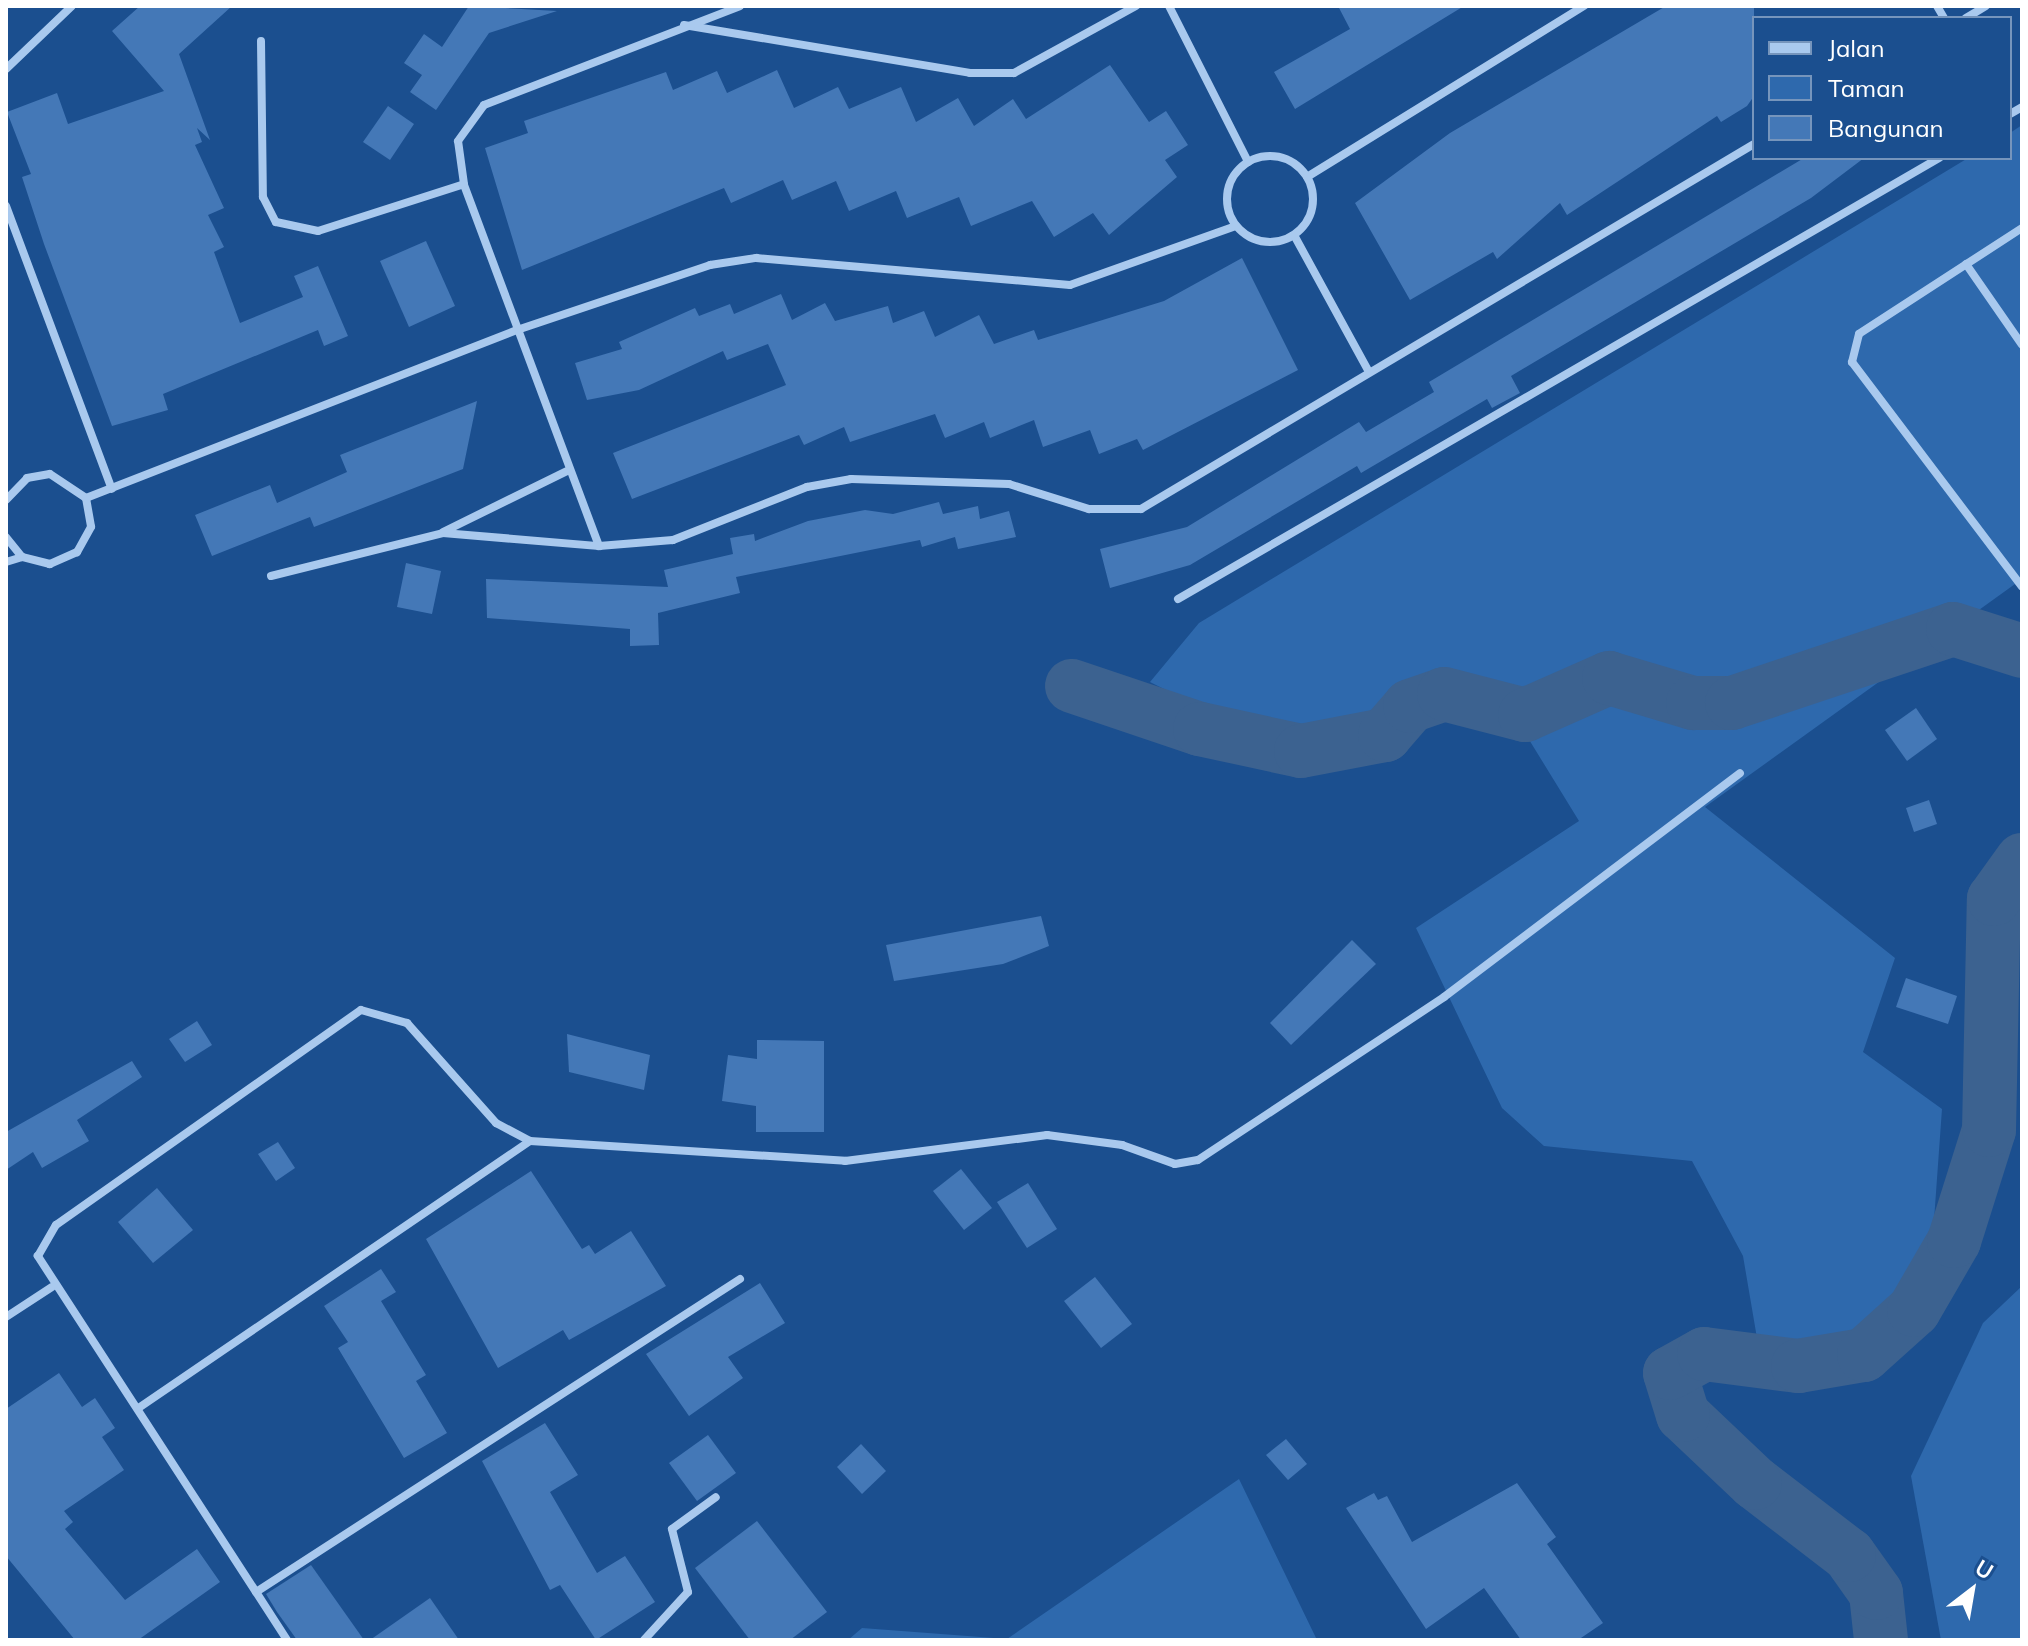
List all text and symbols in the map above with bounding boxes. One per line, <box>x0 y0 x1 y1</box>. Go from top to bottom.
legend <box>1752 16 2012 160</box>
text: Jalan <box>1828 33 1884 63</box>
text: Taman <box>1828 73 1905 103</box>
text: Bangunan <box>1828 113 1944 143</box>
north arrow <box>1932 1550 2012 1630</box>
text: U <box>1970 1553 1999 1586</box>

